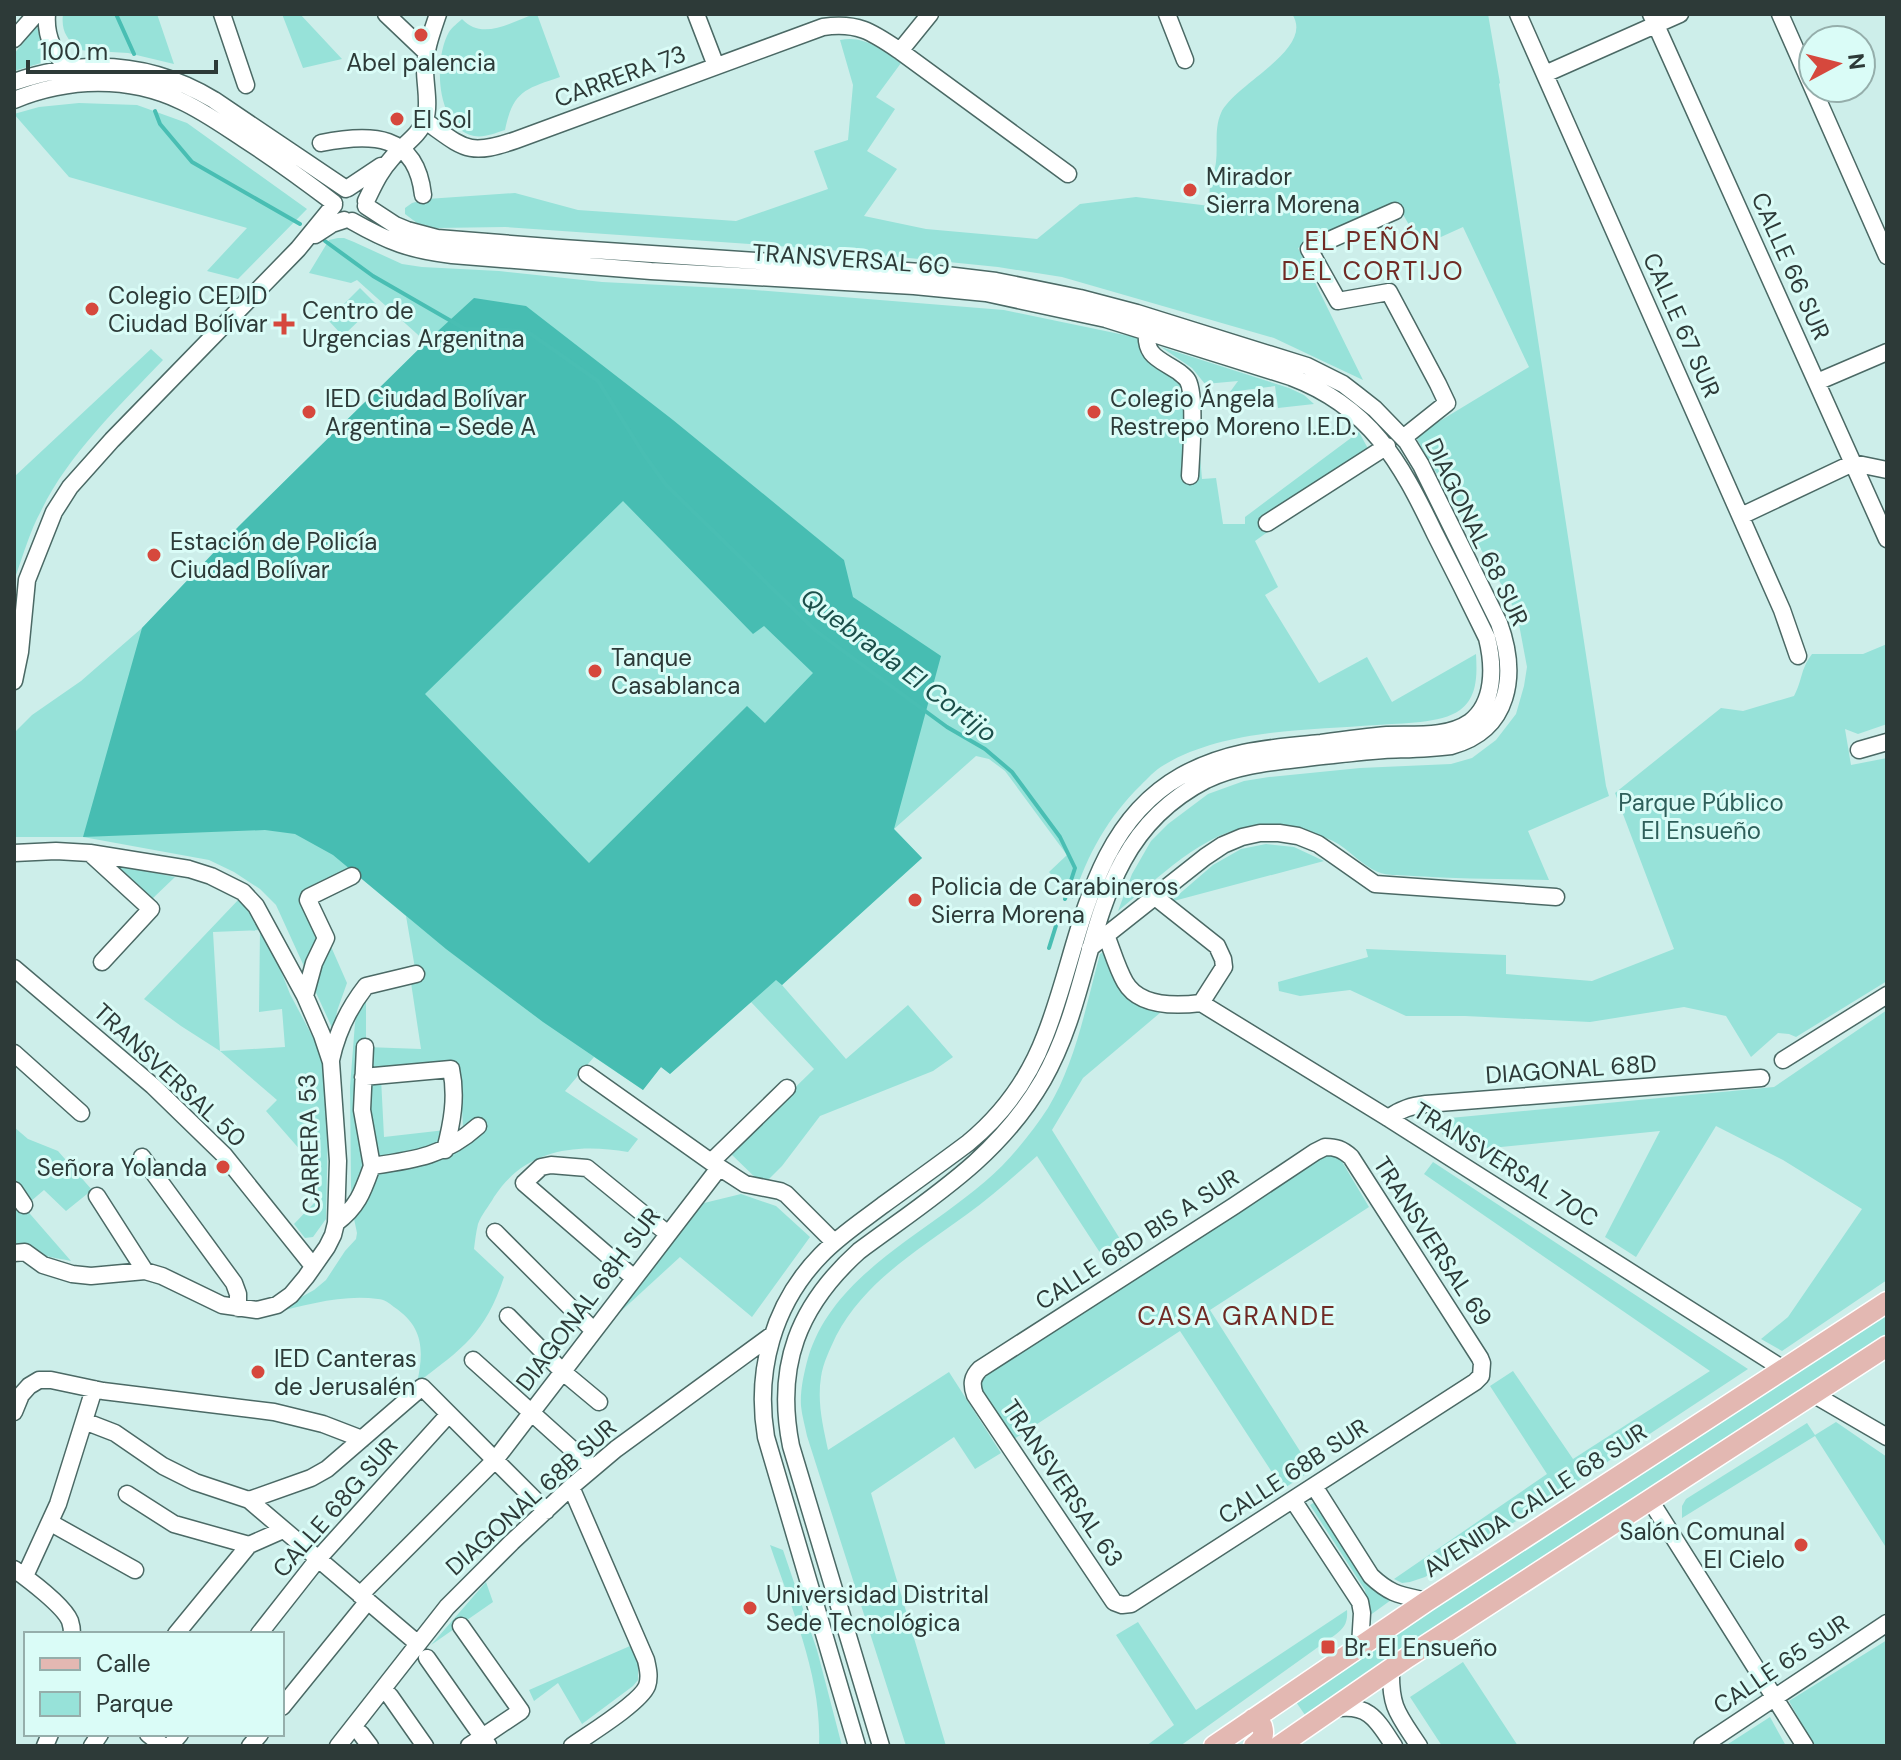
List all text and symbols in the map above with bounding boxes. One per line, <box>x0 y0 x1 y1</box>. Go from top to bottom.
scale bar <box>28 24 216 74</box>
north arrow <box>1797 24 1877 104</box>
marker: Abel palencia <box>412 26 430 44</box>
text: 100 m <box>40 36 108 67</box>
street label: CARRERA 73 <box>550 38 690 114</box>
place label: Abel palencia <box>346 47 496 78</box>
text: N <box>1841 52 1872 71</box>
place label: El Sol <box>413 104 472 135</box>
marker: El Sol <box>388 110 406 128</box>
place label: Mirador Sierra Morena <box>1206 161 1360 220</box>
marker: Mirador Sierra Morena <box>1181 181 1199 199</box>
street label: CALLE 66 SUR <box>1745 187 1837 345</box>
district label: EL PEÑÓN DEL CORTIJO <box>1281 224 1465 288</box>
street label: TRANSVERSAL 60 <box>751 237 951 281</box>
street label: CALLE 67 SUR <box>1636 248 1728 402</box>
place label: Colegio CEDID Ciudad Bolívar <box>108 280 268 339</box>
place label: Centro de Urgencias Argenitna <box>302 295 524 354</box>
marker: Colegio CEDID Ciudad Bolívar <box>83 300 101 318</box>
marker: Centro de Urgencias Argenitna <box>273 313 295 335</box>
place label: IED Ciudad Bolívar Argentina - Sede A <box>325 383 536 442</box>
place label: Colegio Ángela Restrepo Moreno I.E.D. <box>1110 383 1356 442</box>
marker: IED Ciudad Bolívar Argentina - Sede A <box>300 403 318 421</box>
marker: Colegio Ángela Restrepo Moreno I.E.D. <box>1085 403 1103 421</box>
street label: DIAGONAL 68 SUR <box>1418 433 1536 631</box>
place label: Estación de Policía Ciudad Bolívar <box>170 526 377 585</box>
marker: Estación de Policía Ciudad Bolívar <box>145 546 163 564</box>
water label: Quebrada El Cortijo <box>794 580 1004 750</box>
place label: Tanque Casablanca <box>611 642 740 701</box>
marker: Tanque Casablanca <box>586 662 604 680</box>
park label: Parque Público El Ensueño <box>1618 787 1784 846</box>
place label: Policia de Carabineros Sierra Morena <box>931 871 1179 930</box>
marker: Policia de Carabineros Sierra Morena <box>906 891 924 909</box>
street label: TRANSVERSAL 50 <box>87 996 253 1154</box>
street label: DIAGONAL 68D <box>1484 1048 1658 1090</box>
street label: CARRERA 53 <box>291 1073 327 1215</box>
street label: TRANSVERSAL 70C <box>1408 1095 1604 1233</box>
street label: TRANSVERSAL 69 <box>1367 1150 1499 1332</box>
place label: Señora Yolanda <box>37 1152 207 1183</box>
marker: Señora Yolanda <box>214 1158 232 1176</box>
street label: CALLE 68D BIS A SUR <box>1029 1161 1245 1317</box>
street label: DIAGONAL 68H SUR <box>509 1201 667 1397</box>
district label: CASA GRANDE <box>1137 1299 1337 1333</box>
place label: IED Canteras de Jerusalén <box>274 1343 417 1402</box>
marker: IED Canteras de Jerusalén <box>249 1363 267 1381</box>
street label: TRANSVERSAL 63 <box>995 1393 1131 1573</box>
street label: CALLE 68B SUR <box>1212 1411 1374 1531</box>
street label: DIAGONAL 68B SUR <box>439 1412 623 1582</box>
street label: AVENIDA CALLE 68 SUR <box>1417 1416 1653 1584</box>
street label: CALLE 68G SUR <box>266 1430 404 1584</box>
place label: Salón Comunal El Cielo <box>1620 1516 1785 1575</box>
marker: Salón Comunal El Cielo <box>1792 1536 1810 1554</box>
place label: Universidad Distrital Sede Tecnológica <box>766 1579 989 1638</box>
marker: Universidad Distrital Sede Tecnológica <box>741 1599 759 1617</box>
street label: CALLE 65 SUR <box>1707 1607 1855 1721</box>
legend <box>24 1632 284 1736</box>
place label: Br. El Ensueño <box>1344 1632 1498 1663</box>
marker: Br. El Ensueño <box>1319 1638 1337 1656</box>
text: Calle <box>96 1648 151 1679</box>
text: Parque <box>96 1688 173 1719</box>

